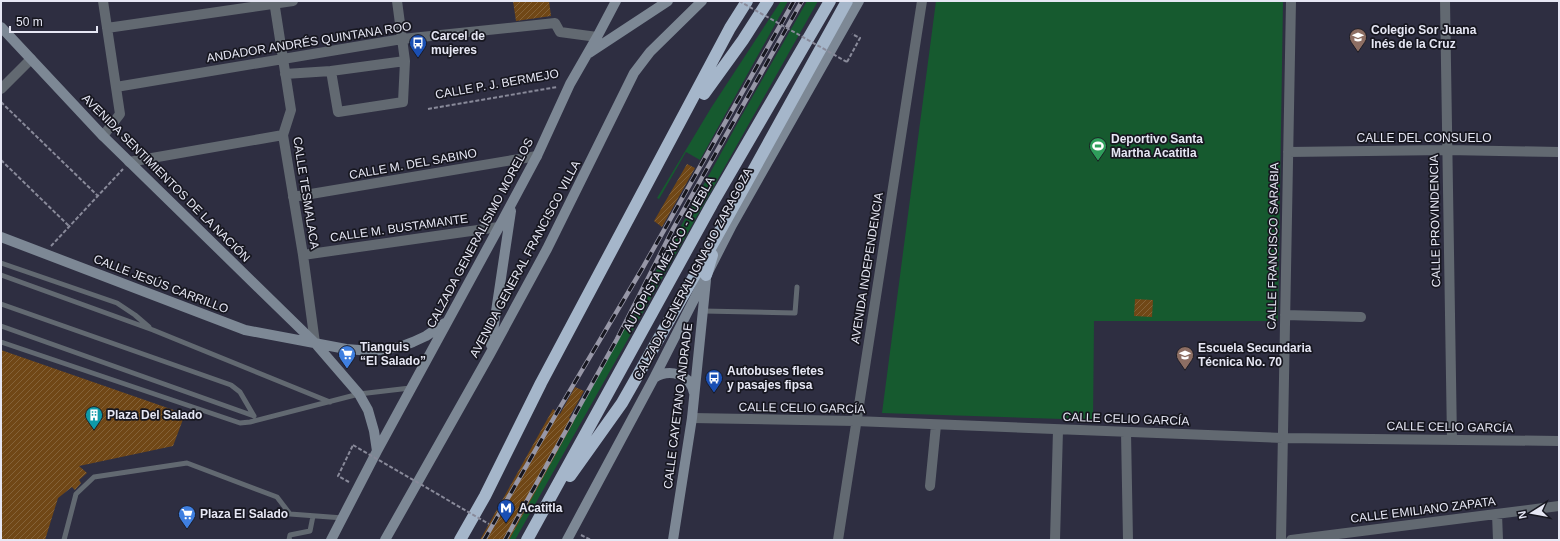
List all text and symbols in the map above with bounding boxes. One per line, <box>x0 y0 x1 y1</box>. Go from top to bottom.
scale bar <box>10 8 97 34</box>
text: 50 m <box>16 15 43 29</box>
street label: ANDADOR ANDRÉS QUINTANA ROO <box>205 18 412 65</box>
place label: Colegio Sor Juana Inés de la Cruz <box>1371 23 1477 51</box>
school or university icon: Colegio Sor Juana Inés de la Cruz <box>1348 27 1368 52</box>
place label: Carcel de mujeres <box>431 29 485 57</box>
bus stop icon: Carcel de mujeres <box>408 33 428 58</box>
street label: CALLE P. J. BERMEJO <box>434 66 560 102</box>
street label: AVENIDA SENTIMIENTOS DE LA NACIÓN <box>79 90 254 265</box>
street label: CALLE DEL CONSUELO <box>1357 131 1491 145</box>
place label: Deportivo Santa Martha Acatitla <box>1111 132 1203 160</box>
street label: CALZADA GENERALÍSIMO MORELOS <box>423 135 536 330</box>
street label: CALLE TESMALACA <box>290 136 322 250</box>
sports icon: Deportivo Santa Martha Acatitla <box>1088 136 1108 161</box>
street label: CALLE M. DEL SABINO <box>348 146 478 182</box>
street label: CALLE PROVINDENCIA <box>1427 155 1443 287</box>
street label: AVENIDA GENERAL FRANCISCO VILLA <box>467 158 583 360</box>
street label: CALLE FRANCISCO SARABIA <box>1265 162 1281 330</box>
street label: CALZADA GENERAL IGNACIO ZARAGOZA <box>631 166 755 382</box>
street label: AUTOPISTA MÉXICO - PUEBLA <box>620 174 718 334</box>
street label: AVENIDA INDEPENDENCIA <box>848 191 886 345</box>
street label: CALLE M. BUSTAMANTE <box>329 211 469 245</box>
street label: CALLE JESÚS CARRILLO <box>92 251 231 316</box>
street label: CALLE CAYETANO ANDRADE <box>661 322 695 490</box>
place label: Tianguis “El Salado” <box>360 340 426 368</box>
place label: Escuela Secundaria Técnica No. 70 <box>1198 341 1312 369</box>
supermarket icon: Tianguis “El Salado” <box>337 344 357 369</box>
school or university icon: Escuela Secundaria Técnica No. 70 <box>1175 345 1195 370</box>
place label: Autobuses fletes y pasajes fipsa <box>727 364 824 392</box>
bus stop icon: Autobuses fletes y pasajes fipsa <box>704 368 724 393</box>
street label: CALLE CELIO GARCÍA <box>739 399 865 416</box>
building icon: Plaza Del Salado <box>84 405 104 430</box>
place label: Plaza Del Salado <box>107 408 202 422</box>
street label: CALLE CELIO GARCÍA <box>1062 409 1190 428</box>
street label: CALLE CELIO GARCÍA <box>1387 418 1513 435</box>
north arrow <box>1512 493 1552 533</box>
street label: CALLE EMILIANO ZAPATA <box>1350 494 1496 526</box>
metro station icon: Acatitla <box>496 498 516 523</box>
place label: Acatitla <box>519 501 563 515</box>
supermarket icon: Plaza El Salado <box>177 504 197 529</box>
place label: Plaza El Salado <box>200 507 288 521</box>
text: N <box>1516 510 1529 520</box>

